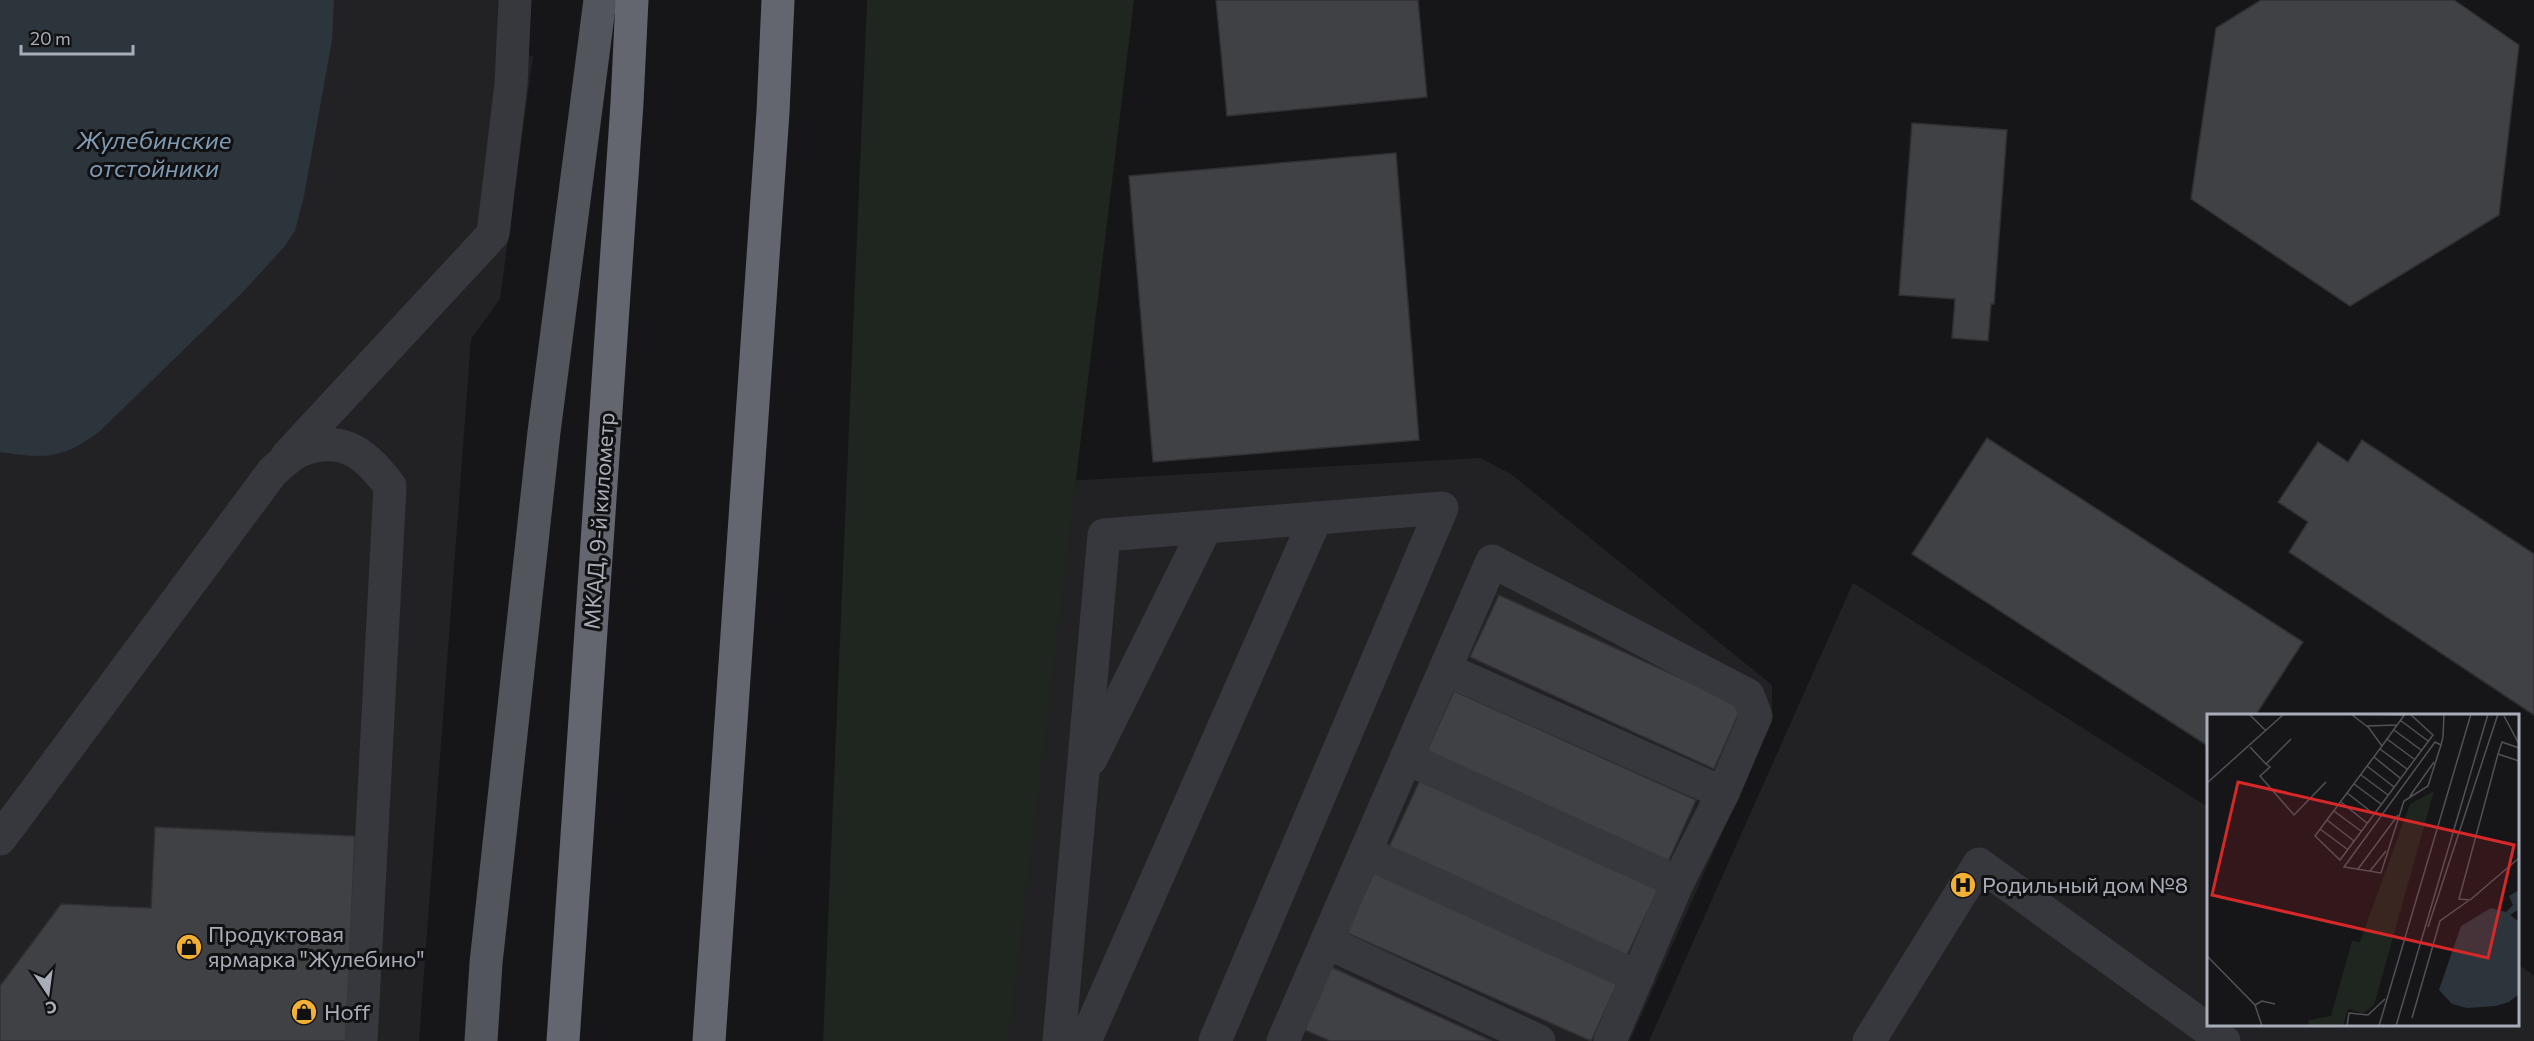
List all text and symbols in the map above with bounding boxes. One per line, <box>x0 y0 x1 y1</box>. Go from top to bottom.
scale bar <box>21 18 134 56</box>
text: 20 m <box>30 27 71 49</box>
water label: Жулебинские отстойники <box>75 125 232 182</box>
street label: МКАД, 9-й километр <box>577 411 620 630</box>
inset map <box>2207 714 2519 1026</box>
hospital icon: Родильный дом №8 <box>1948 870 1978 900</box>
place label: Родильный дом №8 <box>1982 871 2188 898</box>
place label: Продуктовая ярмарка "Жулебино" <box>208 920 425 972</box>
shop icon: Продуктовая ярмарка "Жулебино" <box>174 932 204 962</box>
north arrow <box>18 963 78 1023</box>
shop icon: Hoff <box>289 997 319 1027</box>
text: С <box>44 998 59 1019</box>
place label: Hoff <box>324 998 370 1025</box>

